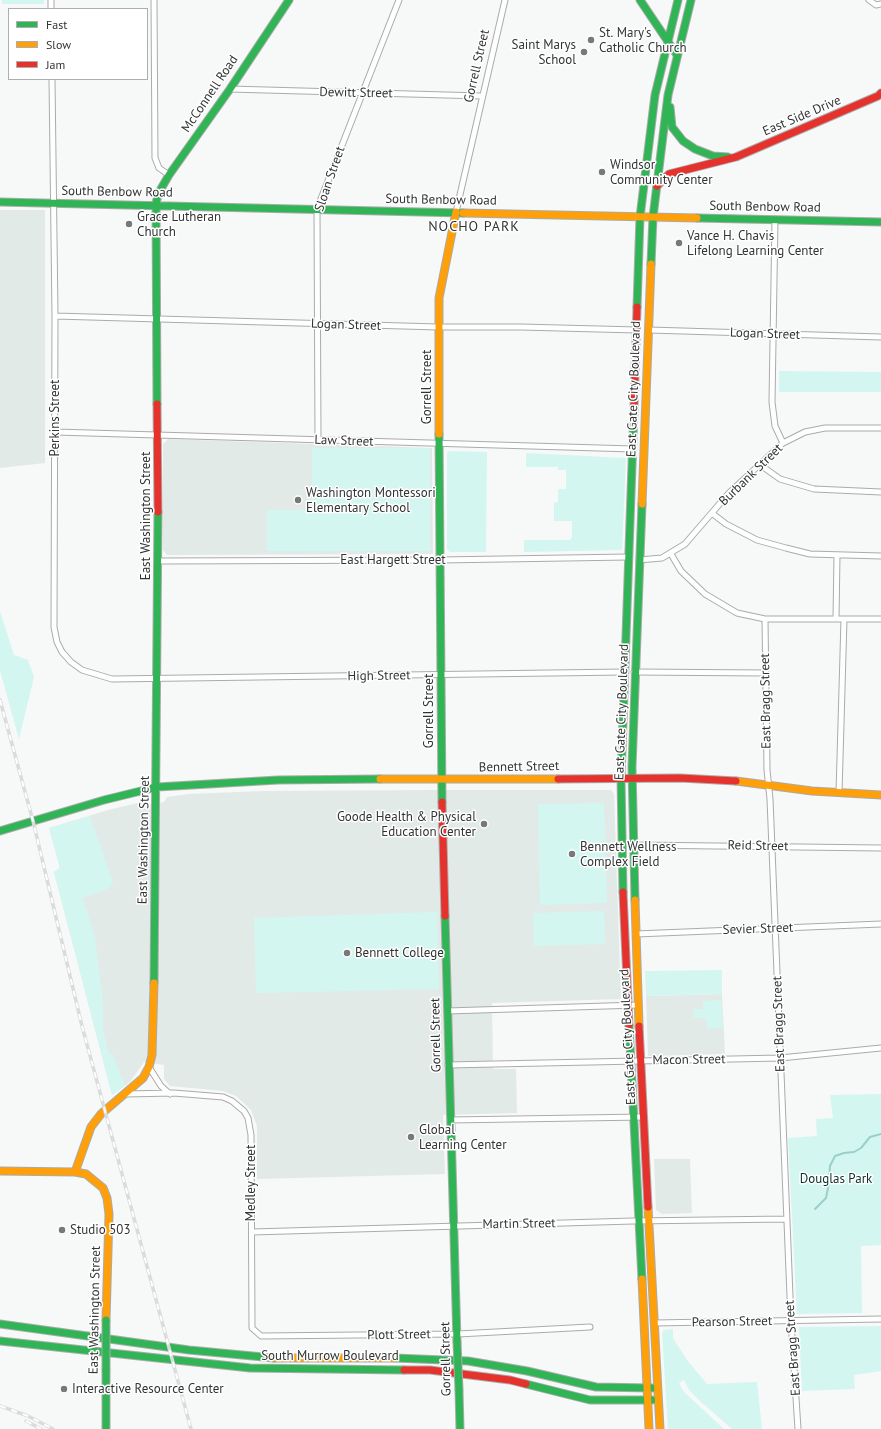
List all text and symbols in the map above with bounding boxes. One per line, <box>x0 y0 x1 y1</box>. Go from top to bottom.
legend <box>8 8 148 80</box>
text: Fast <box>46 17 67 32</box>
place label: St. Mary's Catholic Church <box>599 25 687 56</box>
street label: Gorrell Street <box>461 28 493 104</box>
marker: St. Mary's Catholic Church <box>586 35 596 45</box>
text: Slow <box>46 37 71 52</box>
place label: Saint Marys School <box>511 37 576 68</box>
marker: Saint Marys School <box>579 47 589 57</box>
street label: McConnell Road <box>179 53 241 135</box>
text: Jam <box>46 57 65 72</box>
street label: Dewitt Street <box>319 85 393 101</box>
street label: East Side Drive <box>761 93 843 139</box>
street label: Sloan Street <box>312 144 348 214</box>
place label: Windsor Community Center <box>610 157 713 188</box>
marker: Windsor Community Center <box>597 167 607 177</box>
street label: South Benbow Road <box>61 183 173 201</box>
street label: South Benbow Road <box>385 191 497 209</box>
street label: South Benbow Road <box>709 198 821 216</box>
place label: Grace Lutheran Church <box>137 209 221 240</box>
marker: Grace Lutheran Church <box>124 219 134 229</box>
district label: NOCHO PARK <box>428 219 520 235</box>
place label: Vance H. Chavis Lifelong Learning Center <box>687 228 824 259</box>
marker: Vance H. Chavis Lifelong Learning Center <box>674 238 684 248</box>
street label: Logan Street <box>311 316 381 334</box>
street label: East Gate City Boulevard <box>624 321 644 457</box>
street label: Logan Street <box>730 325 800 343</box>
street label: Gorrell Street <box>419 350 435 424</box>
street label: Perkins Street <box>47 380 63 456</box>
street label: Law Street <box>314 432 374 450</box>
street label: Burbank Street <box>716 441 786 509</box>
street label: East Washington Street <box>138 452 154 580</box>
place label: Washington Montessori Elementary School <box>306 485 436 516</box>
marker: Washington Montessori Elementary School <box>293 495 303 505</box>
street label: East Hargett Street <box>340 552 446 568</box>
street label: East Gate City Boulevard <box>612 644 632 780</box>
street label: East Bragg Street <box>757 653 775 749</box>
street label: High Street <box>347 668 411 684</box>
street label: Gorrell Street <box>421 674 437 748</box>
street label: Bennett Street <box>479 758 559 776</box>
street label: East Washington Street <box>135 776 153 904</box>
place label: Goode Health & Physical Education Center <box>337 809 476 840</box>
marker: Goode Health & Physical Education Center <box>479 819 489 829</box>
street label: Reid Street <box>727 838 789 854</box>
place label: Bennett Wellness Complex Field <box>580 839 676 870</box>
marker: Bennett Wellness Complex Field <box>567 849 577 859</box>
street label: Sevier Street <box>722 920 794 938</box>
place label: Bennett College <box>355 945 444 961</box>
marker: Bennett College <box>342 948 352 958</box>
street label: East Gate City Boulevard <box>617 969 639 1105</box>
street label: East Bragg Street <box>770 976 788 1072</box>
street label: Gorrell Street <box>428 998 444 1072</box>
street label: Macon Street <box>652 1052 726 1068</box>
place label: Global Learning Center <box>419 1122 507 1153</box>
marker: Global Learning Center <box>406 1132 416 1142</box>
street label: Medley Street <box>243 1145 259 1221</box>
park label: Douglas Park <box>800 1171 872 1187</box>
street label: Martin Street <box>482 1216 556 1232</box>
place label: Studio 503 <box>70 1222 130 1238</box>
marker: Studio 503 <box>57 1225 67 1235</box>
street label: East Washington Street <box>86 1246 104 1374</box>
street label: East Bragg Street <box>782 1300 804 1396</box>
street label: Pearson Street <box>692 1313 772 1331</box>
street label: Gorrell Street <box>438 1322 454 1396</box>
street label: Plott Street <box>367 1327 431 1343</box>
street label: South Murrow Boulevard <box>261 1348 399 1364</box>
place label: Interactive Resource Center <box>72 1381 224 1397</box>
marker: Interactive Resource Center <box>59 1384 69 1394</box>

